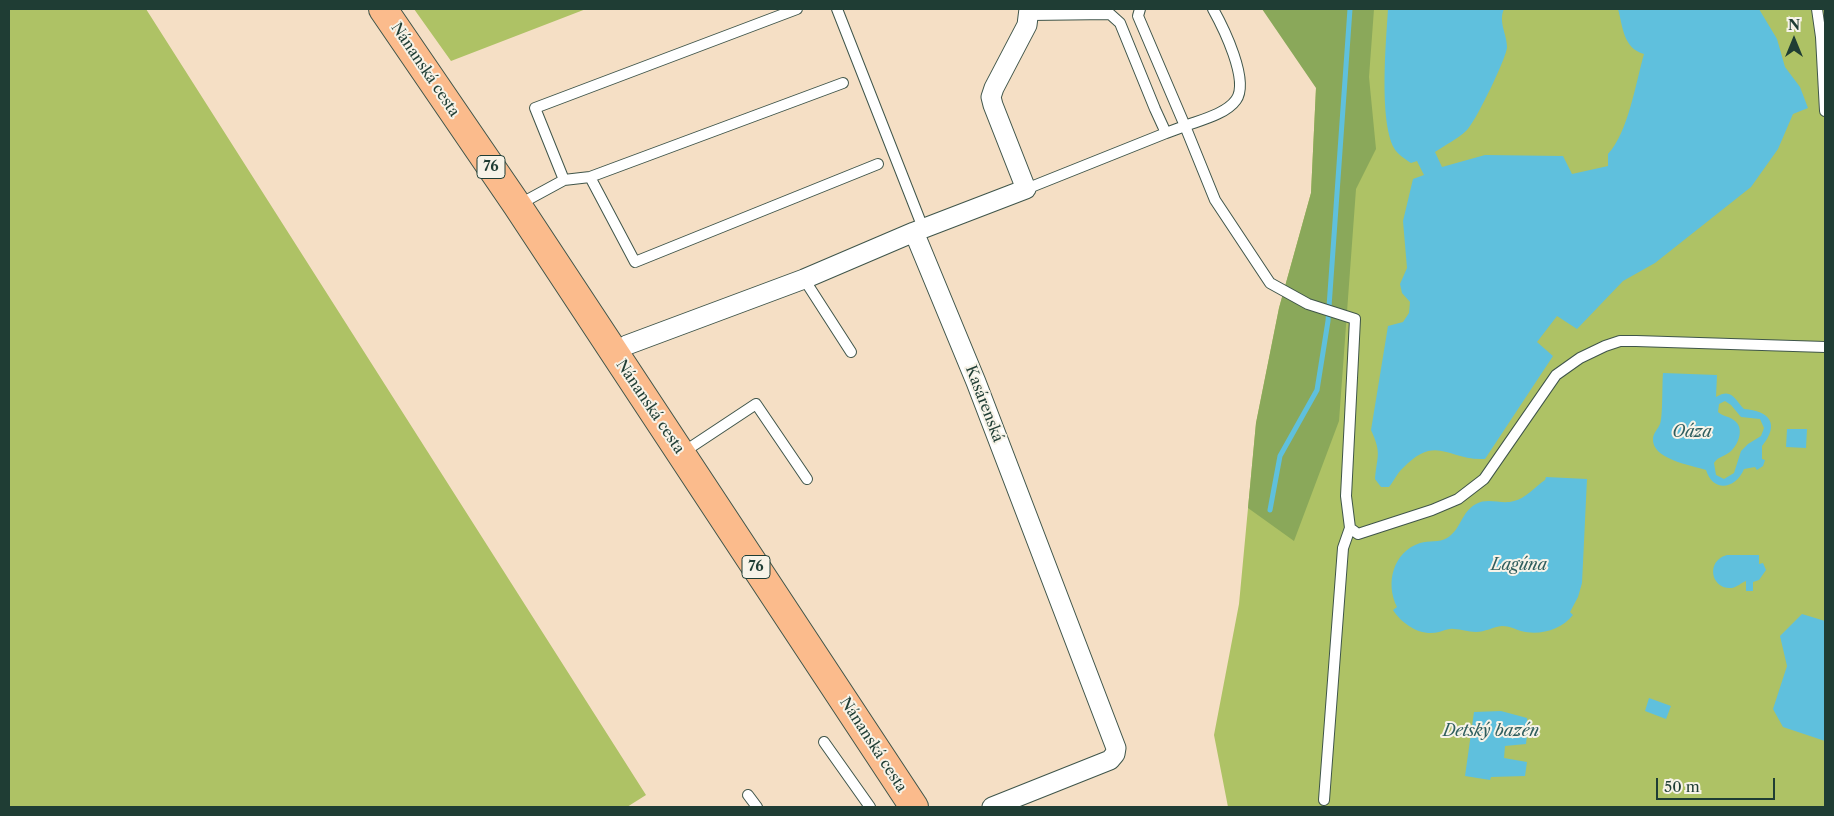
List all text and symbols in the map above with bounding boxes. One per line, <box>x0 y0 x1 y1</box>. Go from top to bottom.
north arrow <box>1769 15 1819 65</box>
text: N <box>1788 16 1800 34</box>
street label: Nánanská cesta <box>387 20 463 120</box>
road number: 76 <box>477 156 505 178</box>
street label: Nánanská cesta <box>612 357 688 457</box>
street label: Kasárenská <box>961 363 1007 445</box>
water label: Oáza <box>1672 422 1712 442</box>
water label: Lagúna <box>1491 555 1547 575</box>
road number: 76 <box>742 556 770 578</box>
street label: Nánanská cesta <box>836 694 910 796</box>
water label: Detský bazén <box>1443 721 1539 741</box>
scale bar <box>1659 768 1778 800</box>
text: 50 m <box>1664 777 1700 796</box>

